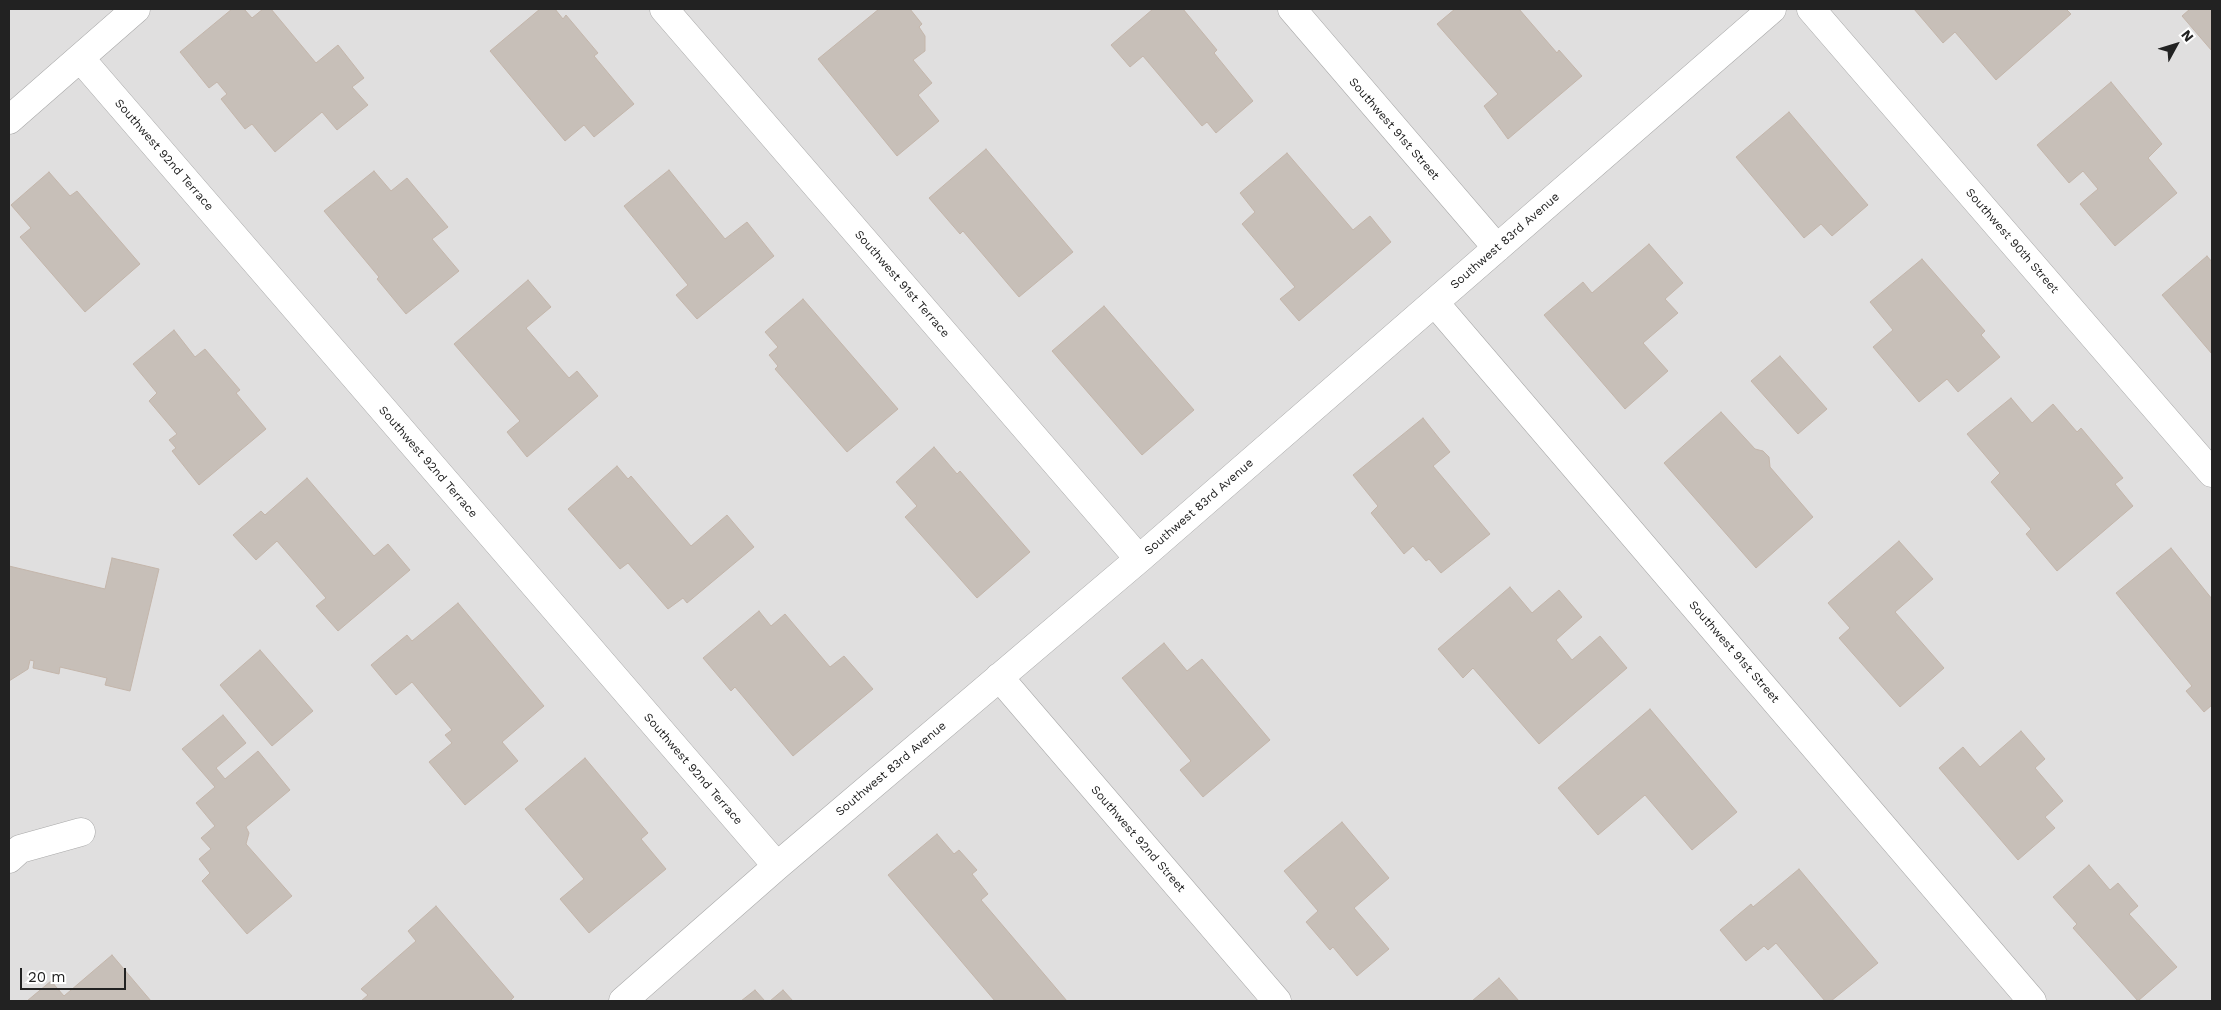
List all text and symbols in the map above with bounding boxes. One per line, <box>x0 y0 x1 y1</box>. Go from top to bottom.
north arrow <box>2151 20 2201 70</box>
text: N <box>2178 26 2197 45</box>
street label: Southwest 91st Street <box>1346 75 1442 183</box>
street label: Southwest 92nd Terrace <box>112 96 216 214</box>
street label: Southwest 90th Street <box>1962 186 2062 296</box>
street label: Southwest 83rd Avenue <box>1448 190 1562 292</box>
street label: Southwest 91st Terrace <box>852 227 952 341</box>
street label: Southwest 92nd Terrace <box>376 403 480 521</box>
street label: Southwest 83rd Avenue <box>1142 456 1256 558</box>
street label: Southwest 91st Street <box>1686 598 1782 706</box>
street label: Southwest 92nd Terrace <box>641 710 745 828</box>
street label: Southwest 83rd Avenue <box>833 719 949 819</box>
street label: Southwest 92nd Street <box>1088 783 1188 895</box>
scale bar <box>22 958 129 990</box>
text: 20 m <box>28 968 66 986</box>

